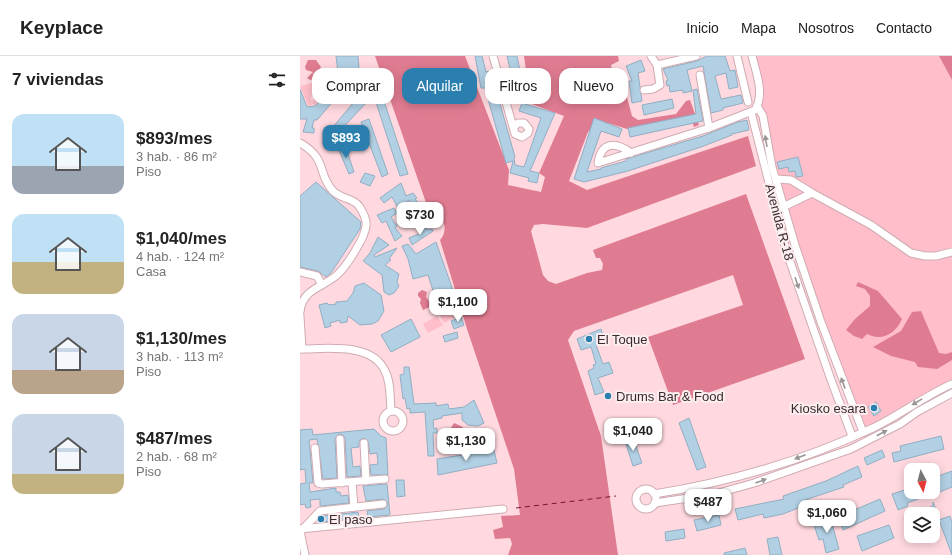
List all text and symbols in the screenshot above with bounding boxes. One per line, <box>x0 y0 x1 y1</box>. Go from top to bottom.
text: Keyplace <box>20 17 103 38</box>
text: Inicio <box>686 20 719 36</box>
text: Mapa <box>741 20 776 36</box>
text: Nosotros <box>798 20 854 36</box>
text: Contacto <box>876 20 932 36</box>
chip: Comprar <box>312 68 394 104</box>
chip: Alquilar <box>402 68 477 104</box>
chip: Filtros <box>485 68 551 104</box>
chip: Nuevo <box>559 68 628 104</box>
icon: filters <box>266 69 288 91</box>
text: 7 viviendas <box>12 70 104 89</box>
pin: $893 <box>322 125 370 159</box>
text: $893/mes <box>136 129 213 148</box>
icon: home <box>44 130 92 178</box>
text: $893 <box>332 130 360 145</box>
one-way arrow <box>763 135 769 147</box>
text: 3 hab. · 86 m² <box>136 149 217 164</box>
text: Piso <box>136 164 161 179</box>
street label: Avenida R-18 <box>762 182 797 262</box>
pin: $730 <box>396 202 444 236</box>
text: $730 <box>406 207 434 222</box>
text: $1,040/mes <box>136 229 227 248</box>
icon: home <box>44 230 92 278</box>
text: 4 hab. · 124 m² <box>136 249 224 264</box>
text: Casa <box>136 264 166 279</box>
one-way arrow <box>794 278 800 290</box>
pin: $1,100 <box>425 289 491 323</box>
text: $1,100 <box>438 294 478 309</box>
text: $1,130/mes <box>136 329 227 348</box>
icon: home <box>44 330 92 378</box>
place label: El Toque <box>597 332 647 347</box>
marker: El Toque <box>584 334 594 344</box>
text: 3 hab. · 113 m² <box>136 349 223 364</box>
text: Piso <box>136 364 161 379</box>
one-way arrow <box>840 376 846 388</box>
place label: Drums Bar & Food <box>616 389 724 404</box>
marker: Drums Bar & Food <box>603 391 613 401</box>
one-way arrow <box>911 398 923 405</box>
place label: Kiosko esara <box>791 401 867 416</box>
marker: Kiosko esara <box>869 403 879 413</box>
pin: $1,040 <box>600 418 666 452</box>
text: $1,040 <box>613 423 653 438</box>
pin: $1,130 <box>433 428 499 462</box>
text: $487/mes <box>136 429 213 448</box>
icon: home <box>44 430 92 478</box>
one-way arrow <box>876 430 888 436</box>
text: $1,130 <box>446 433 486 448</box>
text: 2 hab. · 68 m² <box>136 449 217 464</box>
one-way arrow <box>794 455 806 461</box>
north arrow <box>904 463 940 499</box>
map controls <box>904 463 940 543</box>
text: Piso <box>136 464 161 479</box>
one-way arrow <box>755 477 767 483</box>
pin: $487 <box>684 489 732 523</box>
text: $487 <box>694 494 722 509</box>
pin: $1,060 <box>794 500 860 534</box>
text: $1,060 <box>807 505 847 520</box>
button: layers <box>904 507 940 543</box>
place label: El paso <box>329 512 372 527</box>
marker: El paso <box>316 514 326 524</box>

